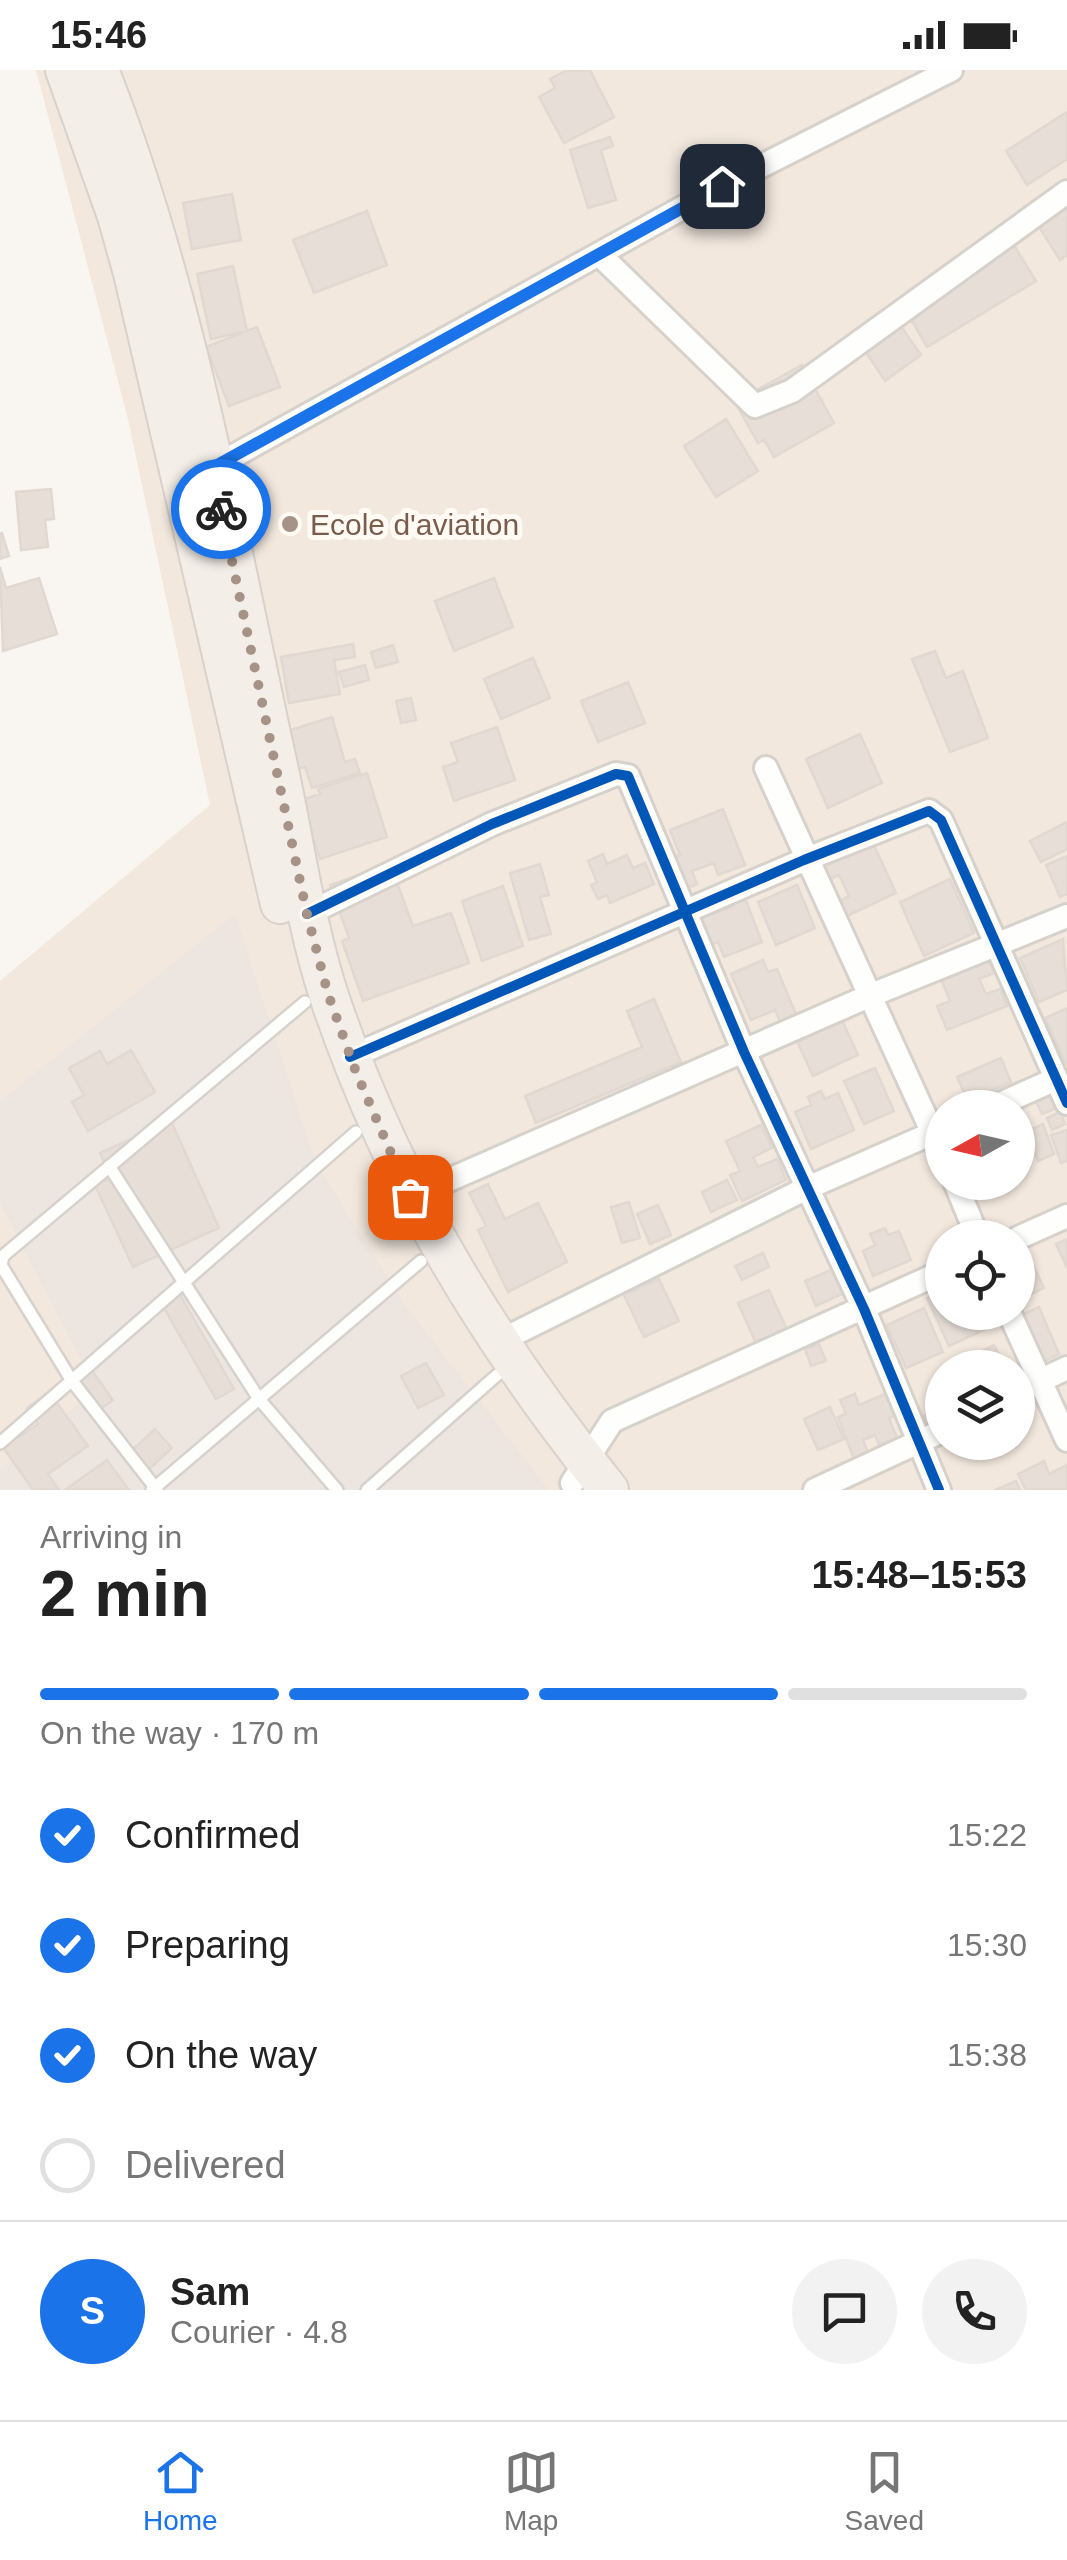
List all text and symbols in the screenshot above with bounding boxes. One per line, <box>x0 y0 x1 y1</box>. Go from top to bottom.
text: 15:46 <box>50 14 147 56</box>
pin <box>680 144 765 229</box>
icon: home <box>695 159 750 214</box>
courier <box>171 459 271 559</box>
icon: bike <box>194 482 249 537</box>
place label: Ecole d'aviation <box>310 508 519 541</box>
marker: Ecole d'aviation <box>279 513 301 535</box>
north arrow <box>925 1090 1035 1200</box>
map controls <box>925 1090 1035 1460</box>
pin <box>368 1155 453 1240</box>
icon: bag <box>383 1170 438 1225</box>
button: locate <box>925 1220 1035 1330</box>
button: layers <box>925 1350 1035 1460</box>
text: Arriving in <box>40 1519 182 1555</box>
text: 15:48–15:53 <box>811 1554 1027 1596</box>
text: 2 min <box>40 1557 210 1630</box>
text: On the way · 170 m <box>40 1715 319 1751</box>
icon: check <box>40 1808 95 1863</box>
text: Confirmed <box>125 1814 300 1856</box>
text: 15:22 <box>947 1817 1027 1853</box>
icon: check <box>40 1918 95 1973</box>
text: Preparing <box>125 1924 290 1966</box>
text: 15:30 <box>947 1927 1027 1963</box>
icon: check <box>40 2028 95 2083</box>
text: On the way <box>125 2034 317 2076</box>
text: 15:38 <box>947 2037 1027 2073</box>
text: Delivered <box>125 2144 286 2186</box>
button: chat <box>792 2259 897 2364</box>
button: phone <box>922 2259 1027 2364</box>
text: Sam <box>170 2271 250 2313</box>
text: S <box>80 2290 105 2332</box>
text: Courier · 4.8 <box>170 2314 348 2350</box>
tab: Home <box>143 2445 218 2537</box>
tab: Map <box>504 2445 559 2537</box>
tab: Saved <box>845 2445 924 2537</box>

